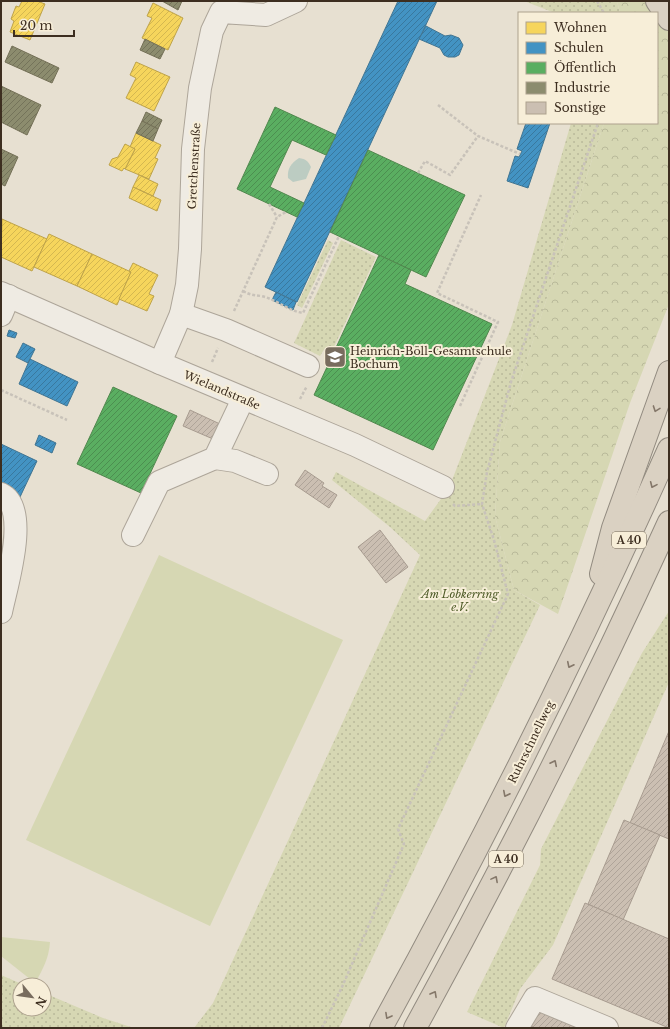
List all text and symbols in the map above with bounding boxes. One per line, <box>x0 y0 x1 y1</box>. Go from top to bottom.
scale bar <box>14 12 74 38</box>
legend <box>518 12 658 124</box>
text: 20 m <box>20 18 52 33</box>
text: Wohnen <box>553 20 607 35</box>
text: Schulen <box>554 40 604 55</box>
text: Öffentlich <box>554 59 616 75</box>
text: Industrie <box>554 80 610 95</box>
text: Sonstige <box>554 100 606 115</box>
street label: Gretchenstraße <box>185 122 203 210</box>
school or university icon: Heinrich-Böll-Gesamtschule Bochum <box>322 344 348 370</box>
place label: Heinrich-Böll-Gesamtschule Bochum <box>350 344 511 371</box>
street label: Wielandstraße <box>181 367 262 412</box>
one-way arrow <box>652 405 661 412</box>
one-way arrow <box>650 480 658 488</box>
road number: A 40 <box>612 532 646 548</box>
park label: Am Löbkerring e.V. <box>419 587 499 614</box>
one-way arrow <box>567 660 575 668</box>
street label: Ruhrschnellweg <box>505 698 557 786</box>
one-way arrow <box>549 760 557 768</box>
one-way arrow <box>503 789 510 797</box>
road number: A 40 <box>489 851 523 867</box>
one-way arrow <box>491 876 498 883</box>
north arrow <box>12 977 52 1017</box>
one-way arrow <box>429 991 437 998</box>
text: N <box>32 994 49 1010</box>
one-way arrow <box>385 1012 392 1019</box>

